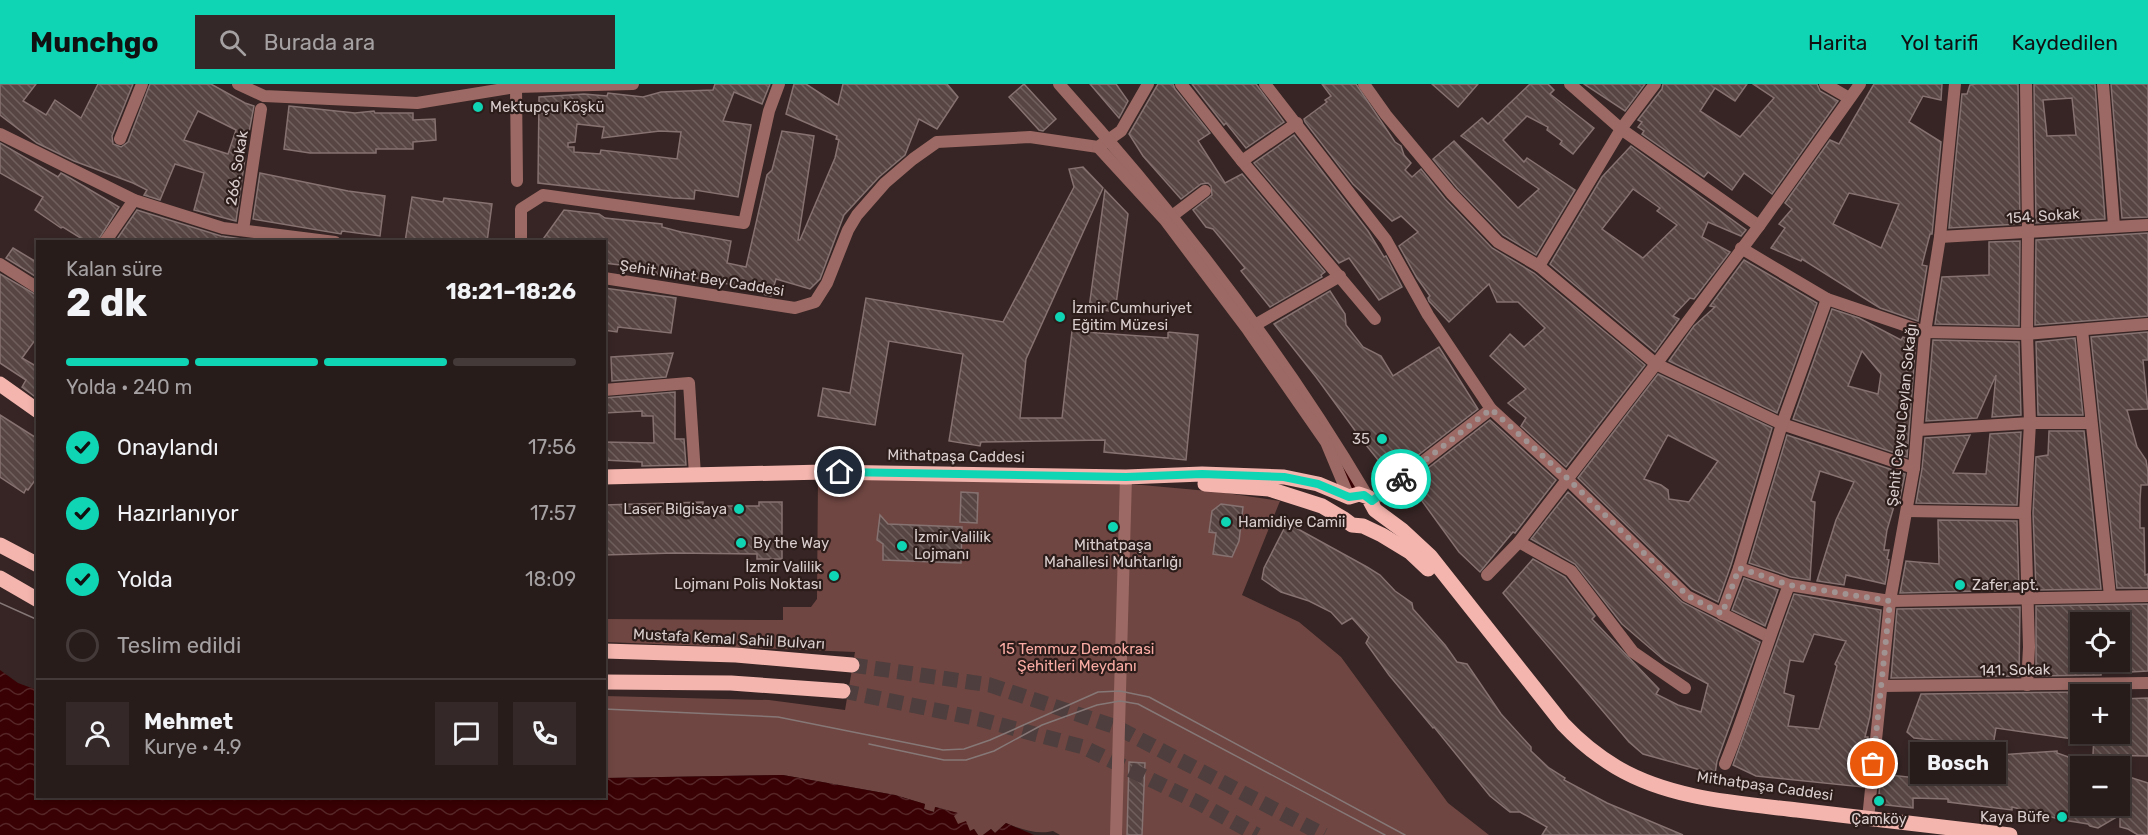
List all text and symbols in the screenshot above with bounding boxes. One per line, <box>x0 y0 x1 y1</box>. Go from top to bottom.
search box <box>195 15 615 69</box>
text: Munchgo <box>30 26 159 59</box>
icon: search <box>216 26 249 59</box>
text: Burada ara <box>264 29 375 56</box>
text: Harita <box>1808 30 1867 55</box>
text: Yol tarifi <box>1900 30 1979 55</box>
text: Kaydedilen <box>2012 30 2118 55</box>
place label: Mektupçu Köşkü <box>490 98 604 116</box>
marker: Mektupçu Köşkü <box>471 100 485 114</box>
street label: 266. Sokak <box>222 129 252 207</box>
street label: 154. Sokak <box>2006 204 2081 228</box>
street label: Şehit Nihat Bey Caddesi <box>618 256 786 300</box>
text: Kalan süre <box>66 257 163 281</box>
text: 18:21–18:26 <box>446 278 576 305</box>
text: 2 dk <box>66 280 147 326</box>
place label: İzmir Cumhuriyet Eğitim Müzesi <box>1072 299 1192 334</box>
marker: İzmir Cumhuriyet Eğitim Müzesi <box>1053 310 1067 324</box>
street label: Şehit Ceysu Ceylan Sokağı <box>1883 323 1921 507</box>
text: Yolda · 240 m <box>66 375 192 399</box>
place label: 35 <box>1352 430 1370 448</box>
icon: check <box>66 431 99 464</box>
marker: 35 <box>1375 432 1389 446</box>
text: Onaylandı <box>117 434 219 461</box>
text: 17:56 <box>528 435 576 459</box>
pin <box>814 446 865 497</box>
street label: Mithatpaşa Caddesi <box>887 446 1025 466</box>
courier <box>1371 449 1431 509</box>
icon: home <box>823 455 856 488</box>
icon: bike <box>1385 463 1418 496</box>
icon: check <box>66 497 99 530</box>
text: Hazırlanıyor <box>117 500 239 527</box>
place label: Laser Bilgisaya <box>623 500 727 518</box>
text: 17:57 <box>530 501 576 525</box>
marker: Laser Bilgisaya <box>732 502 746 516</box>
place label: Hamidiye Camii <box>1238 513 1345 531</box>
marker: Hamidiye Camii <box>1219 515 1233 529</box>
marker: Mithatpaşa Mahallesi Muhtarlığı <box>1106 520 1120 534</box>
place label: İzmir Valilik Lojmanı <box>914 528 991 563</box>
place label: By the Way <box>753 534 829 552</box>
marker: By the Way <box>734 536 748 550</box>
place label: Mithatpaşa Mahallesi Muhtarlığı <box>1044 536 1182 571</box>
marker: İzmir Valilik Lojmanı <box>895 539 909 553</box>
place label: İzmir Valilik Lojmanı Polis Noktası <box>674 558 822 593</box>
icon: check <box>66 563 99 596</box>
text: Yolda <box>117 566 173 593</box>
text: 18:09 <box>525 567 576 591</box>
marker: İzmir Valilik Lojmanı Polis Noktası <box>827 569 841 583</box>
place label: Zafer apt. <box>1972 576 2039 594</box>
marker: Zafer apt. <box>1953 578 1967 592</box>
map controls <box>2070 612 2130 816</box>
button: locate <box>2070 612 2130 672</box>
street label: Mustafa Kemal Sahil Bulvarı <box>633 625 825 653</box>
text: Teslim edildi <box>117 632 241 659</box>
park label: 15 Temmuz Demokrasi Şehitleri Meydanı <box>1000 640 1154 675</box>
street label: 141. Sokak <box>1979 660 2051 680</box>
button: + <box>2070 684 2130 744</box>
button: person <box>66 702 129 765</box>
button: chat <box>435 702 498 765</box>
button: phone <box>513 702 576 765</box>
text: Mehmet <box>144 708 233 735</box>
text: Kurye · 4.9 <box>144 735 242 759</box>
pin <box>1847 738 1898 789</box>
callout: Bosch <box>1909 743 2005 785</box>
icon: bag <box>1856 747 1889 780</box>
text: Bosch <box>1927 751 1989 775</box>
button: − <box>2070 756 2130 816</box>
street label: Mithatpaşa Caddesi <box>1696 768 1834 804</box>
marker: Çamköy <box>1872 794 1886 808</box>
place label: Kaya Büfe <box>1980 808 2050 826</box>
place label: Çamköy <box>1851 810 1907 828</box>
marker: Kaya Büfe <box>2055 810 2069 824</box>

